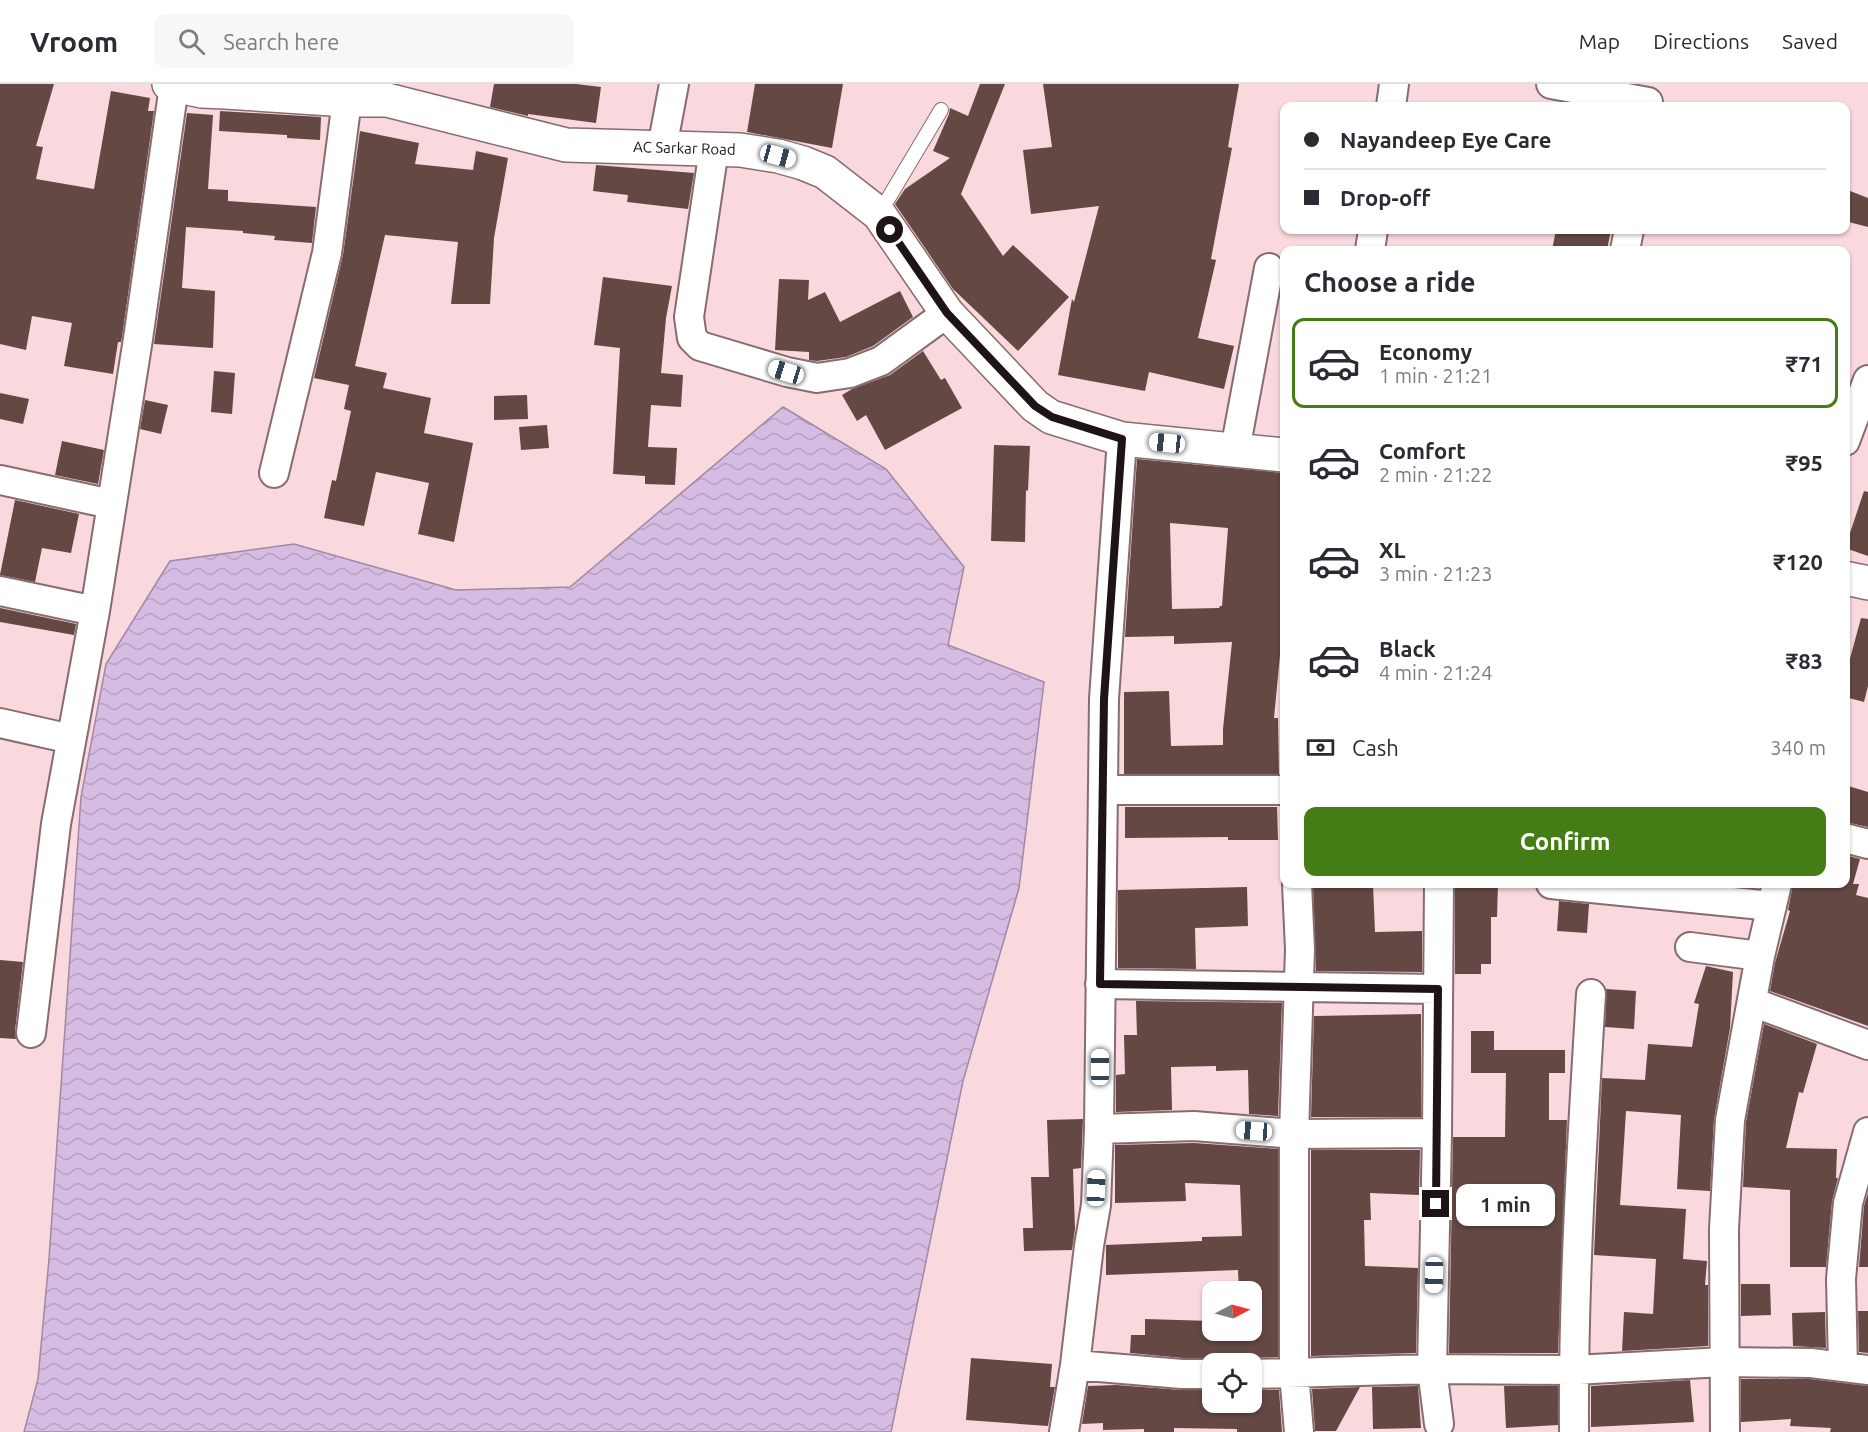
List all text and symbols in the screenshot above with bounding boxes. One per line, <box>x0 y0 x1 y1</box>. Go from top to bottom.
search box <box>154 14 574 68</box>
icon: search <box>175 25 208 58</box>
text: Vroom <box>30 26 118 57</box>
text: Search here <box>223 29 339 54</box>
text: Map <box>1579 29 1620 53</box>
text: Directions <box>1653 29 1749 53</box>
text: Saved <box>1782 29 1838 53</box>
text: Nayandeep Eye Care <box>1340 127 1551 152</box>
street label: AC Sarkar Road <box>633 138 736 158</box>
car <box>758 143 798 169</box>
text: Drop-off <box>1340 185 1430 210</box>
route start <box>876 216 903 243</box>
text: Choose a ride <box>1304 267 1476 297</box>
icon: car <box>1307 336 1361 390</box>
text: Economy <box>1379 339 1472 364</box>
text: ₹71 <box>1786 351 1823 376</box>
car <box>766 358 806 386</box>
text: 1 min · 21:21 <box>1379 364 1493 387</box>
car <box>1148 432 1186 454</box>
icon: car <box>1307 435 1361 489</box>
text: Comfort <box>1379 438 1466 463</box>
text: ₹95 <box>1786 450 1823 475</box>
text: 2 min · 21:22 <box>1379 463 1493 486</box>
icon: car <box>1307 534 1361 588</box>
text: XL <box>1379 537 1406 562</box>
text: ₹120 <box>1773 549 1823 574</box>
text: 3 min · 21:23 <box>1379 562 1493 585</box>
icon: car <box>1307 633 1361 687</box>
text: Black <box>1379 636 1436 661</box>
text: ₹83 <box>1786 648 1823 673</box>
text: 4 min · 21:24 <box>1379 661 1493 684</box>
icon: cash <box>1304 731 1337 764</box>
text: Cash <box>1352 735 1399 760</box>
text: 340 m <box>1770 736 1826 759</box>
button: Confirm <box>1304 807 1826 876</box>
car <box>1091 1049 1109 1085</box>
car <box>1235 1121 1273 1141</box>
car <box>1086 1170 1106 1206</box>
callout: 1 min <box>1457 1183 1556 1225</box>
route end <box>1422 1190 1449 1217</box>
text: 1 min <box>1480 1193 1531 1216</box>
car <box>1425 1257 1443 1293</box>
north arrow <box>1202 1281 1262 1341</box>
map controls <box>1202 1281 1262 1413</box>
button: locate <box>1202 1353 1262 1413</box>

